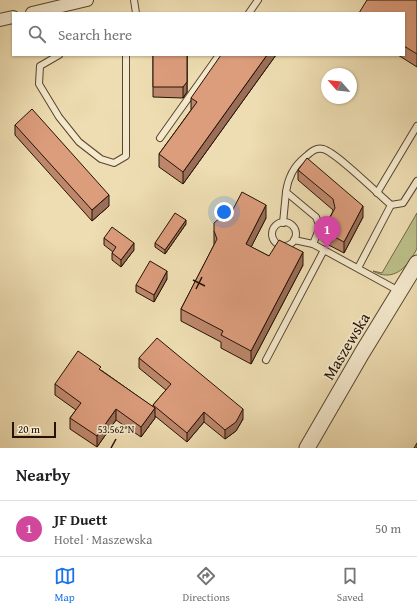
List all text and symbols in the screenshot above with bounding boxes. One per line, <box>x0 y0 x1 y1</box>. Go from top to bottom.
search box <box>12 12 405 56</box>
icon: search <box>26 23 48 45</box>
text: Search here <box>58 24 132 45</box>
north arrow <box>321 68 357 104</box>
your location <box>214 202 234 222</box>
pin: 1 <box>314 216 340 249</box>
street label: Maszewska <box>316 307 376 384</box>
scale bar <box>12 420 56 439</box>
text: 20 m <box>18 421 40 437</box>
text: 53.562°N <box>98 422 135 437</box>
text: Nearby <box>16 462 70 487</box>
text: JF Duett <box>54 509 107 530</box>
text: 1 <box>26 519 32 538</box>
text: 50 m <box>375 519 401 538</box>
text: Hotel · Maszewska <box>54 530 152 549</box>
tab: Map <box>54 565 76 605</box>
tab: Directions <box>183 565 230 605</box>
tab: Saved <box>337 565 363 605</box>

